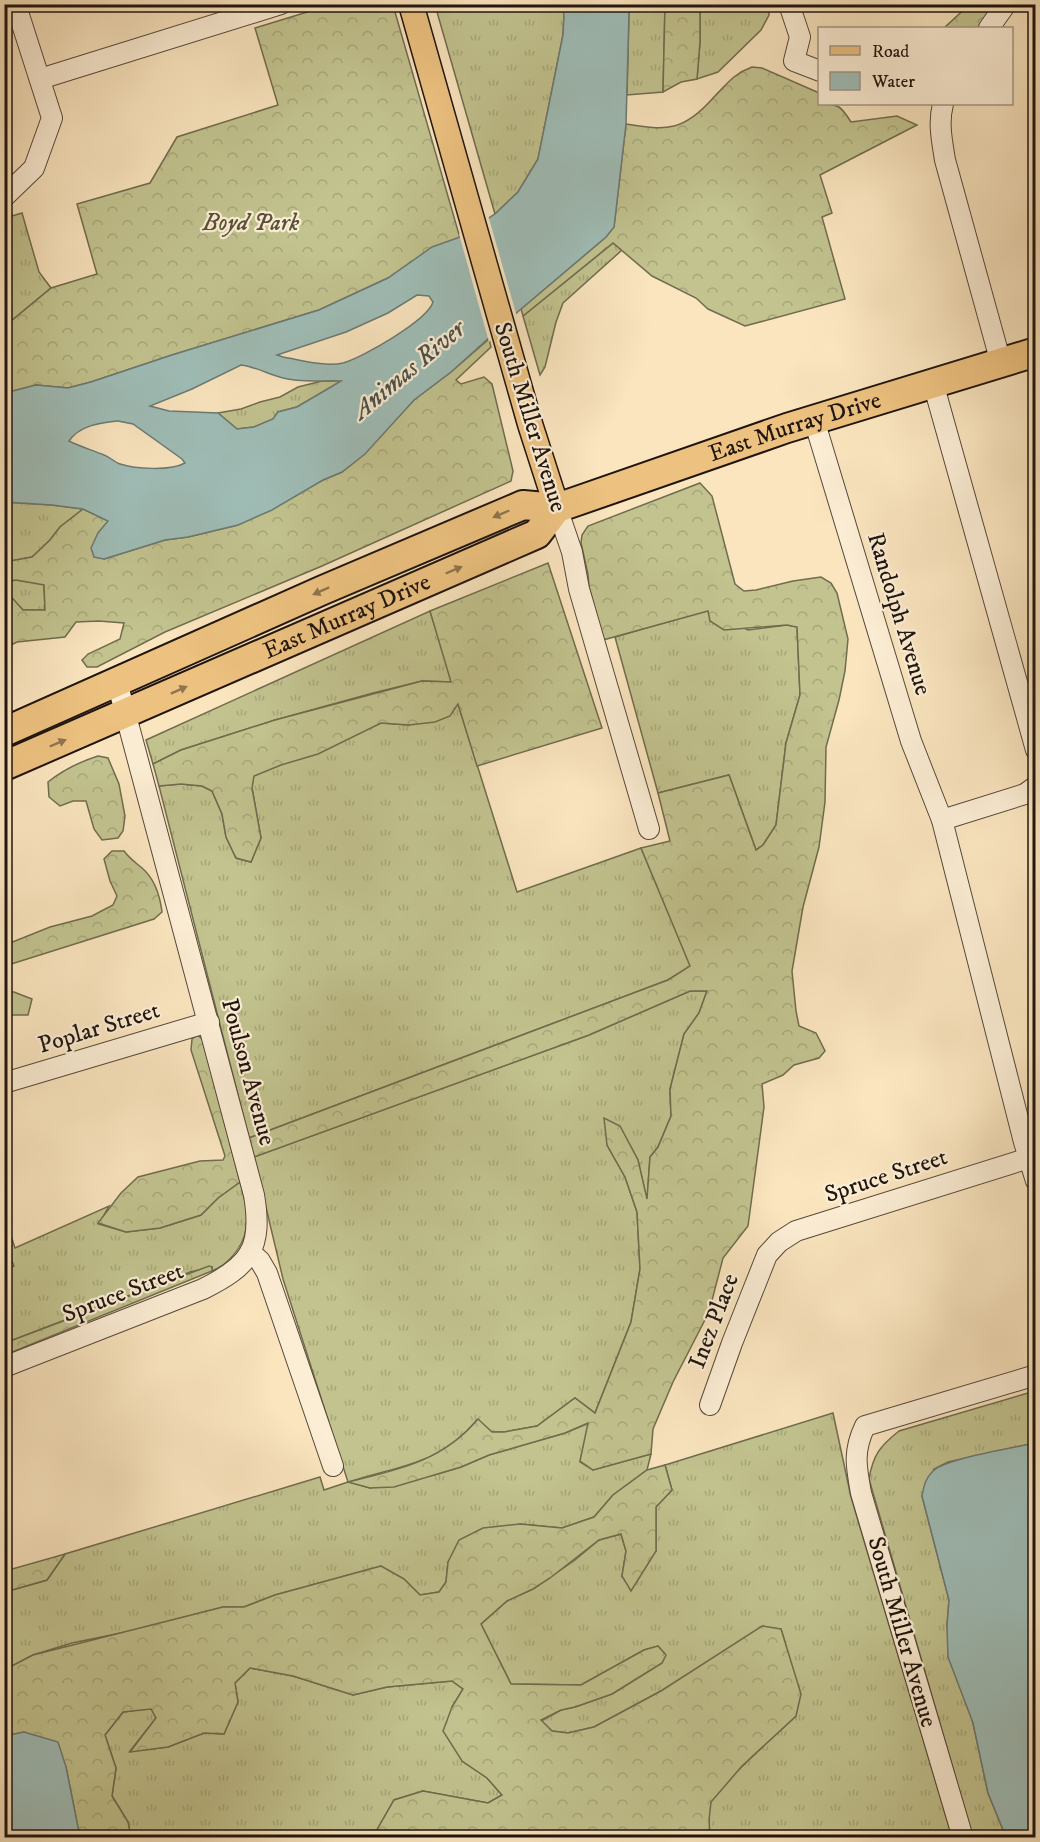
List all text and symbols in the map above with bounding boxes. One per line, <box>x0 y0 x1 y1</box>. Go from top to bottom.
legend <box>818 27 1013 105</box>
text: Road <box>872 41 909 63</box>
text: Water <box>871 71 915 93</box>
park label: Boyd Park <box>202 208 299 238</box>
water label: Animas River <box>343 312 474 429</box>
street label: South Miller Avenue <box>487 318 573 516</box>
street label: East Murray Drive <box>705 385 885 469</box>
one-way arrow <box>491 509 509 519</box>
street label: Randolph Avenue <box>860 529 938 699</box>
one-way arrow <box>446 565 464 575</box>
street label: East Murray Drive <box>259 567 435 666</box>
one-way arrow <box>312 586 330 596</box>
one-way arrow <box>171 685 189 695</box>
one-way arrow <box>50 738 68 748</box>
street label: Poplar Street <box>35 995 164 1061</box>
street label: Poulson Avenue <box>214 995 282 1149</box>
street label: Spruce Street <box>821 1142 951 1210</box>
street label: Spruce Street <box>58 1256 188 1330</box>
street label: Inez Place <box>682 1269 746 1373</box>
street label: South Miller Avenue <box>860 1533 944 1731</box>

